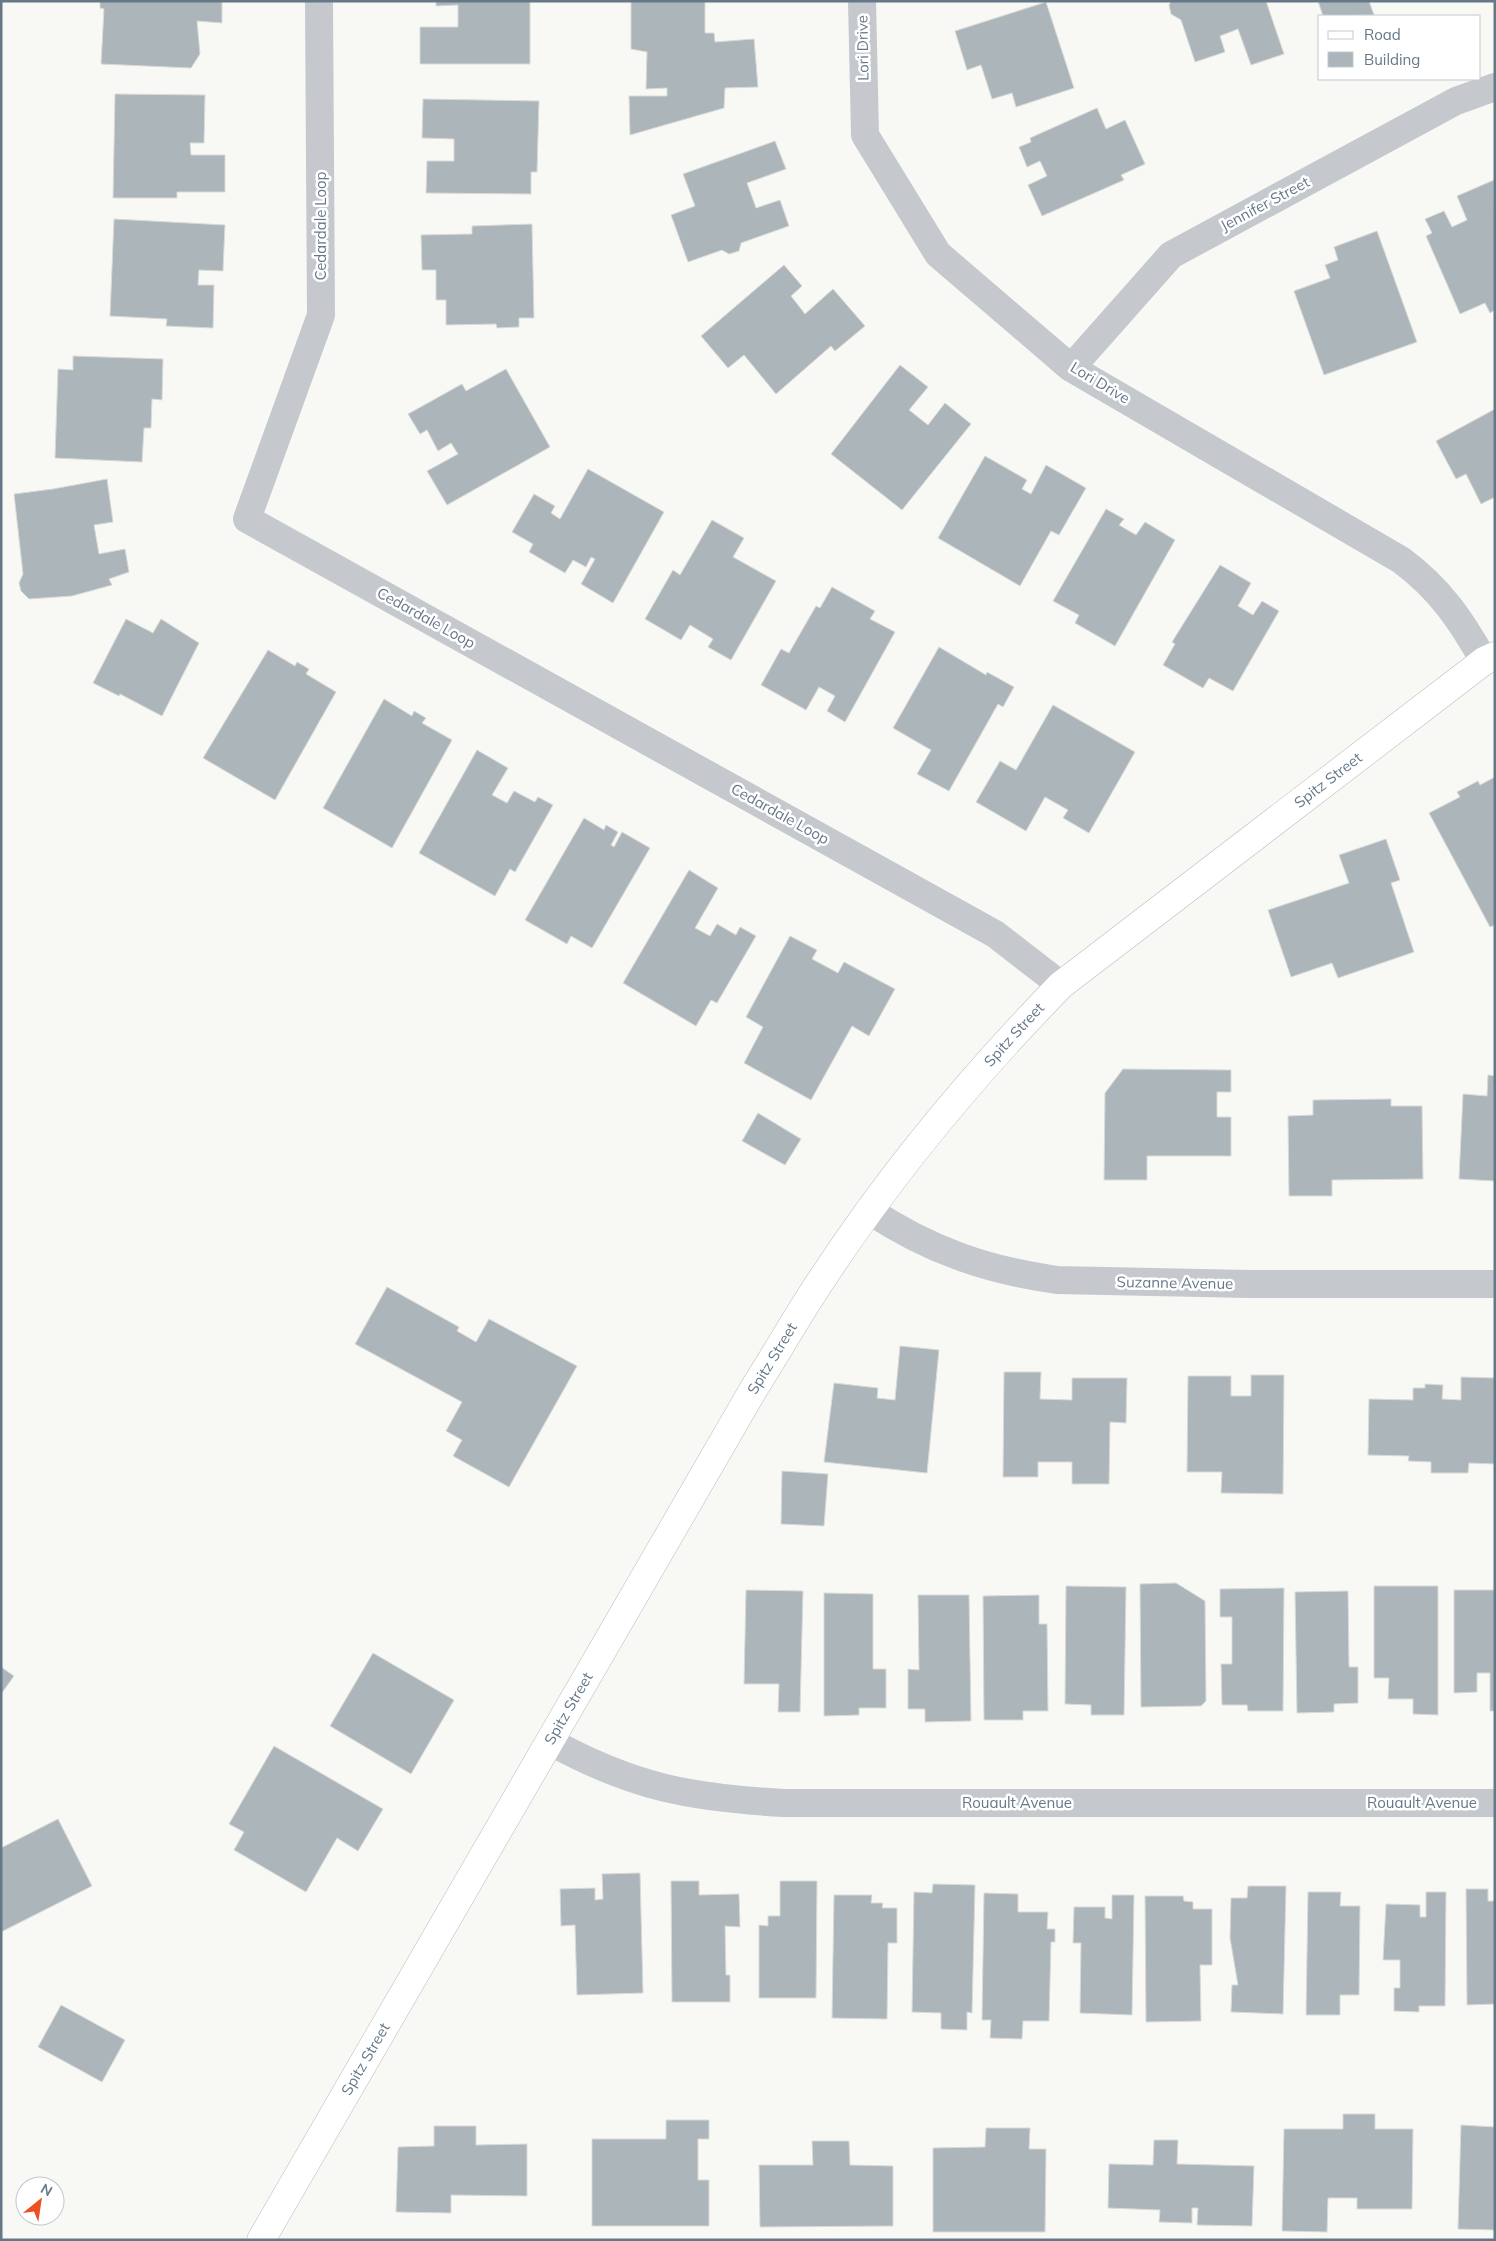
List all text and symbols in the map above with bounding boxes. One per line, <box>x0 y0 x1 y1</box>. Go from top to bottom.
street label: Lori Drive <box>852 15 873 81</box>
legend <box>1318 15 1481 80</box>
text: Road <box>1364 25 1401 44</box>
text: Building <box>1364 50 1420 69</box>
street label: Cedardale Loop <box>311 171 330 281</box>
street label: Jennifer Street <box>1217 172 1313 235</box>
street label: Lori Drive <box>1067 357 1133 408</box>
street label: Cedardale Loop <box>374 583 479 652</box>
street label: Spitz Street <box>1290 748 1366 812</box>
street label: Cedardale Loop <box>728 779 833 848</box>
street label: Spitz Street <box>980 998 1048 1070</box>
street label: Suzanne Avenue <box>1117 1272 1233 1293</box>
street label: Spitz Street <box>743 1319 801 1397</box>
street label: Spitz Street <box>540 1669 597 1748</box>
street label: Rouault Avenue <box>962 1793 1072 1812</box>
street label: Rouault Avenue <box>1367 1793 1477 1812</box>
street label: Spitz Street <box>337 2019 394 2098</box>
north arrow <box>15 2176 65 2226</box>
text: N <box>37 2179 56 2200</box>

